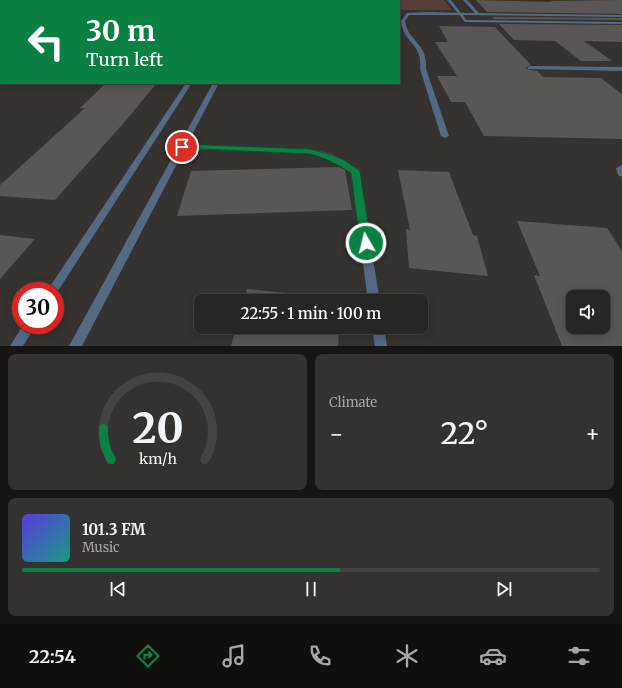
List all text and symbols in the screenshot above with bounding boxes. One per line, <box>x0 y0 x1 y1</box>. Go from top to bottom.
text: 30 m <box>86 13 155 49</box>
icon: left <box>20 16 72 68</box>
text: Turn left <box>86 48 163 71</box>
pin <box>165 130 199 164</box>
icon: arrive <box>171 136 193 158</box>
position arrow <box>345 222 387 264</box>
speed limit sign: 30 <box>12 282 64 334</box>
map controls <box>566 290 610 334</box>
button: sound <box>566 290 610 334</box>
text: 22:55 · 1 min · 100 m <box>241 304 381 323</box>
text: Climate <box>329 394 377 411</box>
text: 20 <box>132 402 183 454</box>
text: 22° <box>440 414 489 452</box>
text: − <box>329 420 344 448</box>
text: + <box>585 420 600 448</box>
text: km/h <box>139 450 177 468</box>
text: 101.3 FM <box>82 520 146 539</box>
text: Music <box>82 539 120 556</box>
icon: previous <box>107 578 129 600</box>
icon: pause <box>300 578 322 600</box>
icon: next <box>493 578 515 600</box>
icon: directions <box>134 642 162 670</box>
icon: music <box>220 642 248 670</box>
icon: phone <box>306 642 334 670</box>
icon: climate <box>393 642 421 670</box>
icon: car <box>479 642 507 670</box>
icon: filters <box>565 642 593 670</box>
text: 22:54 <box>29 645 76 668</box>

